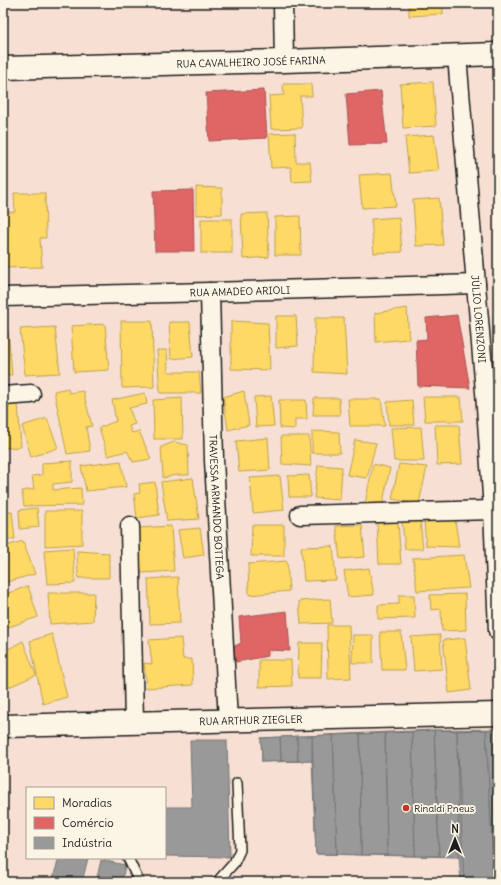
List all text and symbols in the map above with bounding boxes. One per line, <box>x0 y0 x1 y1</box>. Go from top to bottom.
street label: RUA CAVALHEIRO JOSÉ FARINA <box>176 54 326 71</box>
street label: JÚLIO LORENZONI <box>468 275 489 364</box>
street label: RUA AMADEO ARIOLI <box>190 284 290 299</box>
street label: TRAVESSA ARMANDO BOTTEGA <box>206 434 226 580</box>
street label: RUA ARTHUR ZIEGLER <box>199 713 303 728</box>
legend <box>26 787 166 859</box>
text: Moradias <box>62 795 112 810</box>
place label: Rinaldi Pneus <box>414 802 475 815</box>
marker: Rinaldi Pneus <box>401 803 411 813</box>
text: Comércio <box>62 815 114 830</box>
north arrow <box>435 819 475 859</box>
text: N <box>451 822 459 836</box>
text: Indústria <box>62 835 112 850</box>

